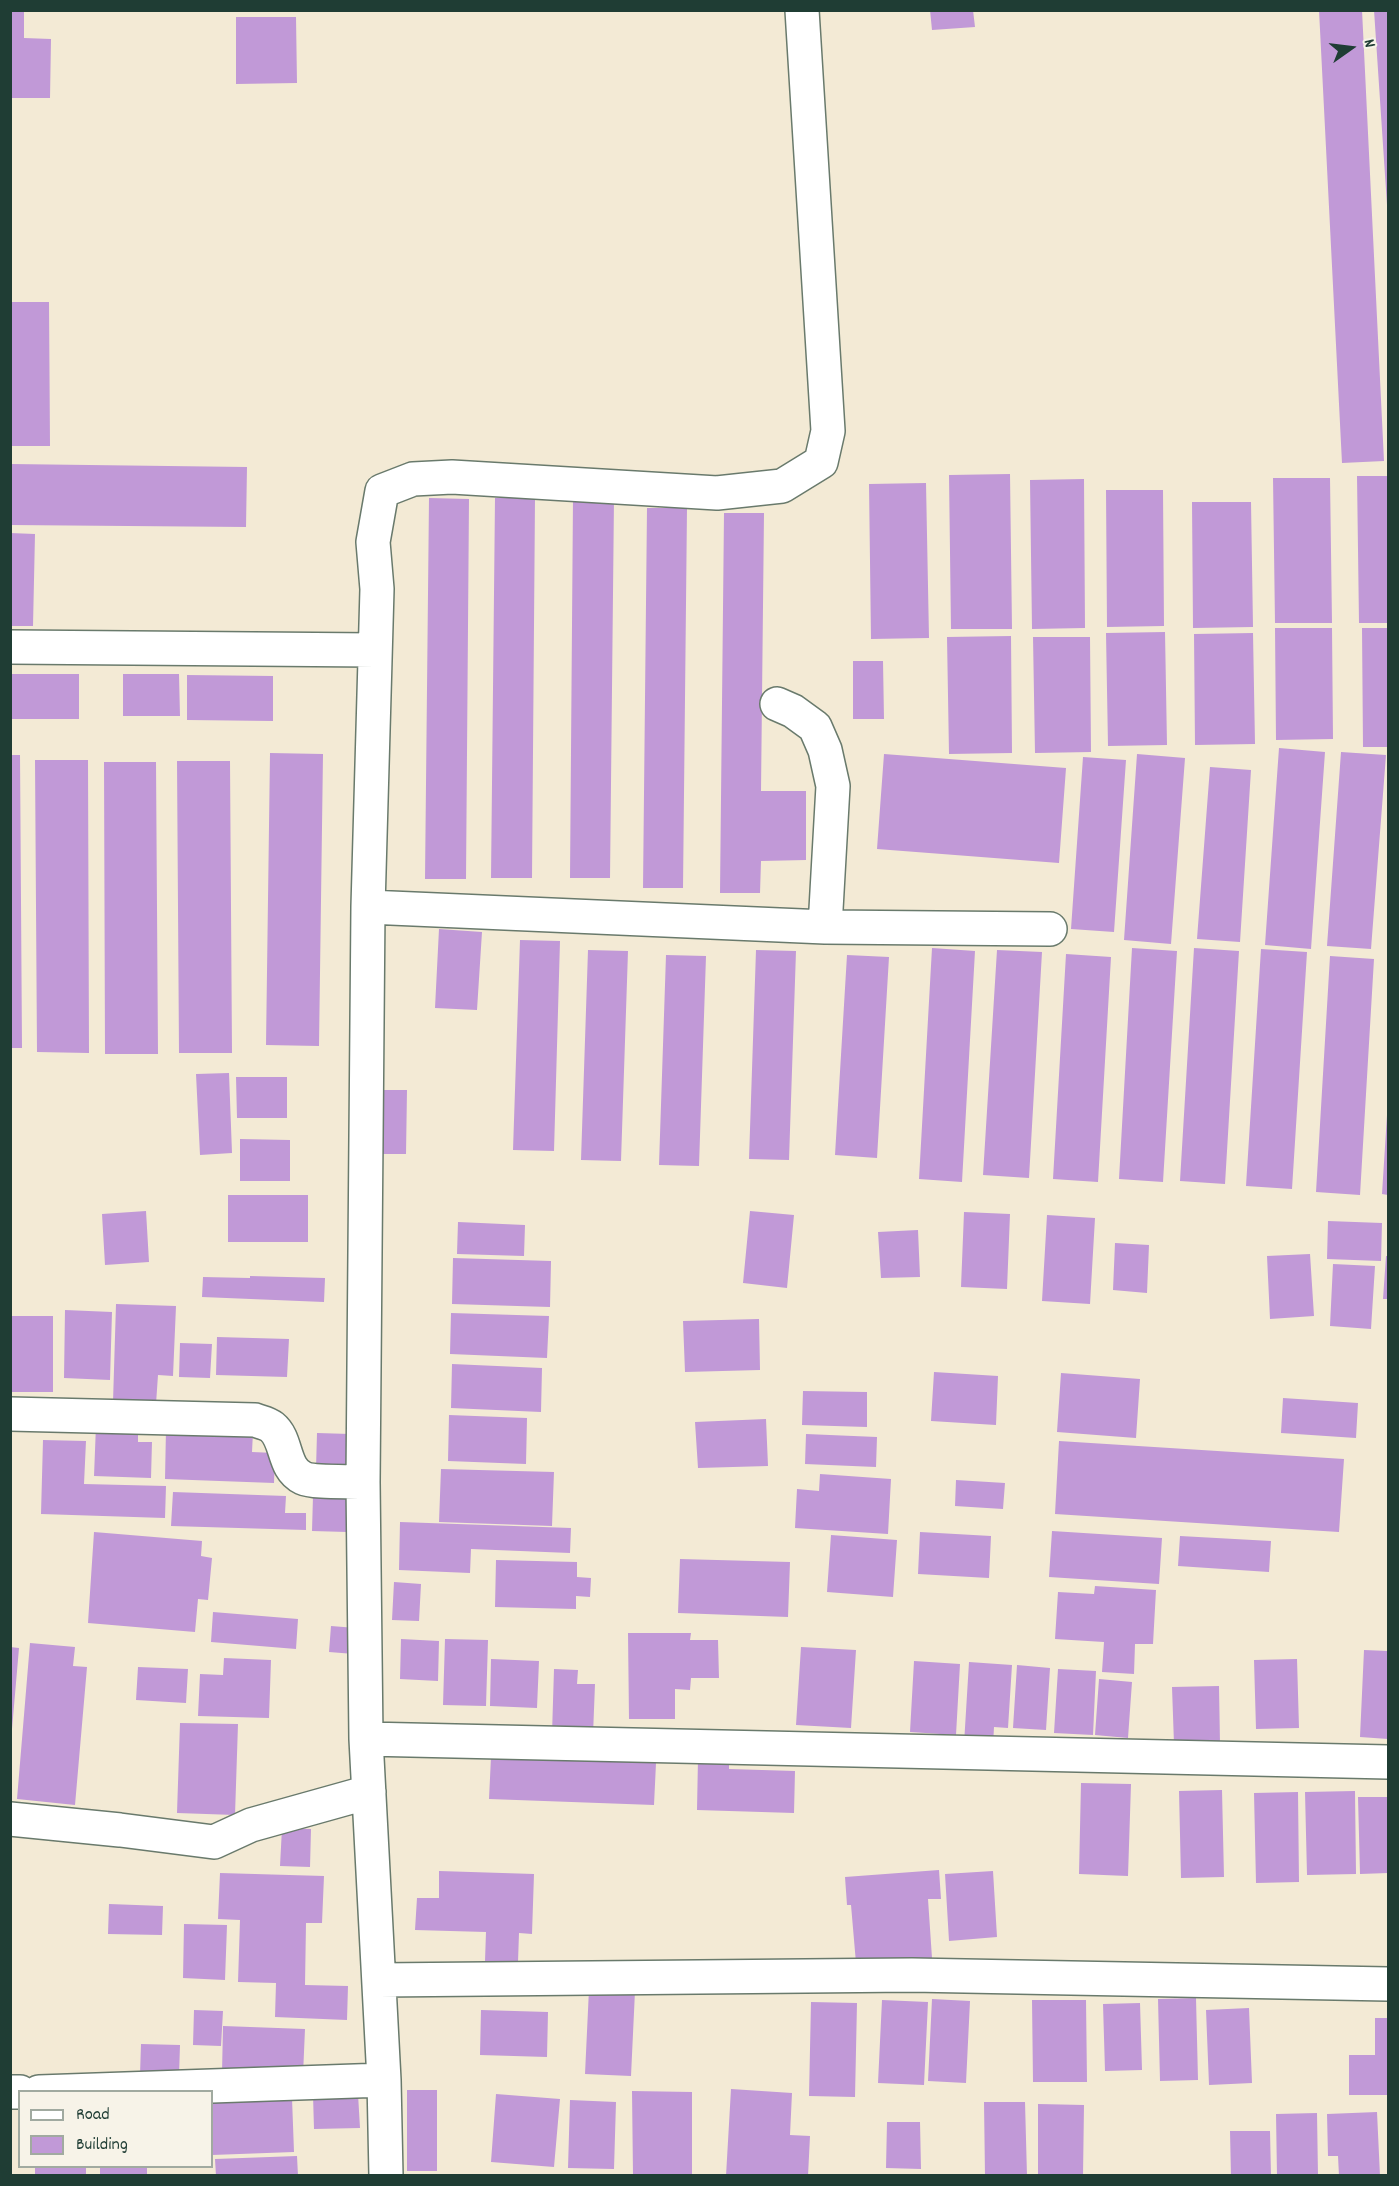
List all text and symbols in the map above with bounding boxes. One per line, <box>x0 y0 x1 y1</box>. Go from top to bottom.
north arrow <box>1321 18 1381 78</box>
text: N <box>1357 37 1381 50</box>
legend <box>18 2090 213 2168</box>
text: Road <box>76 2103 110 2128</box>
text: Building <box>76 2133 128 2158</box>

